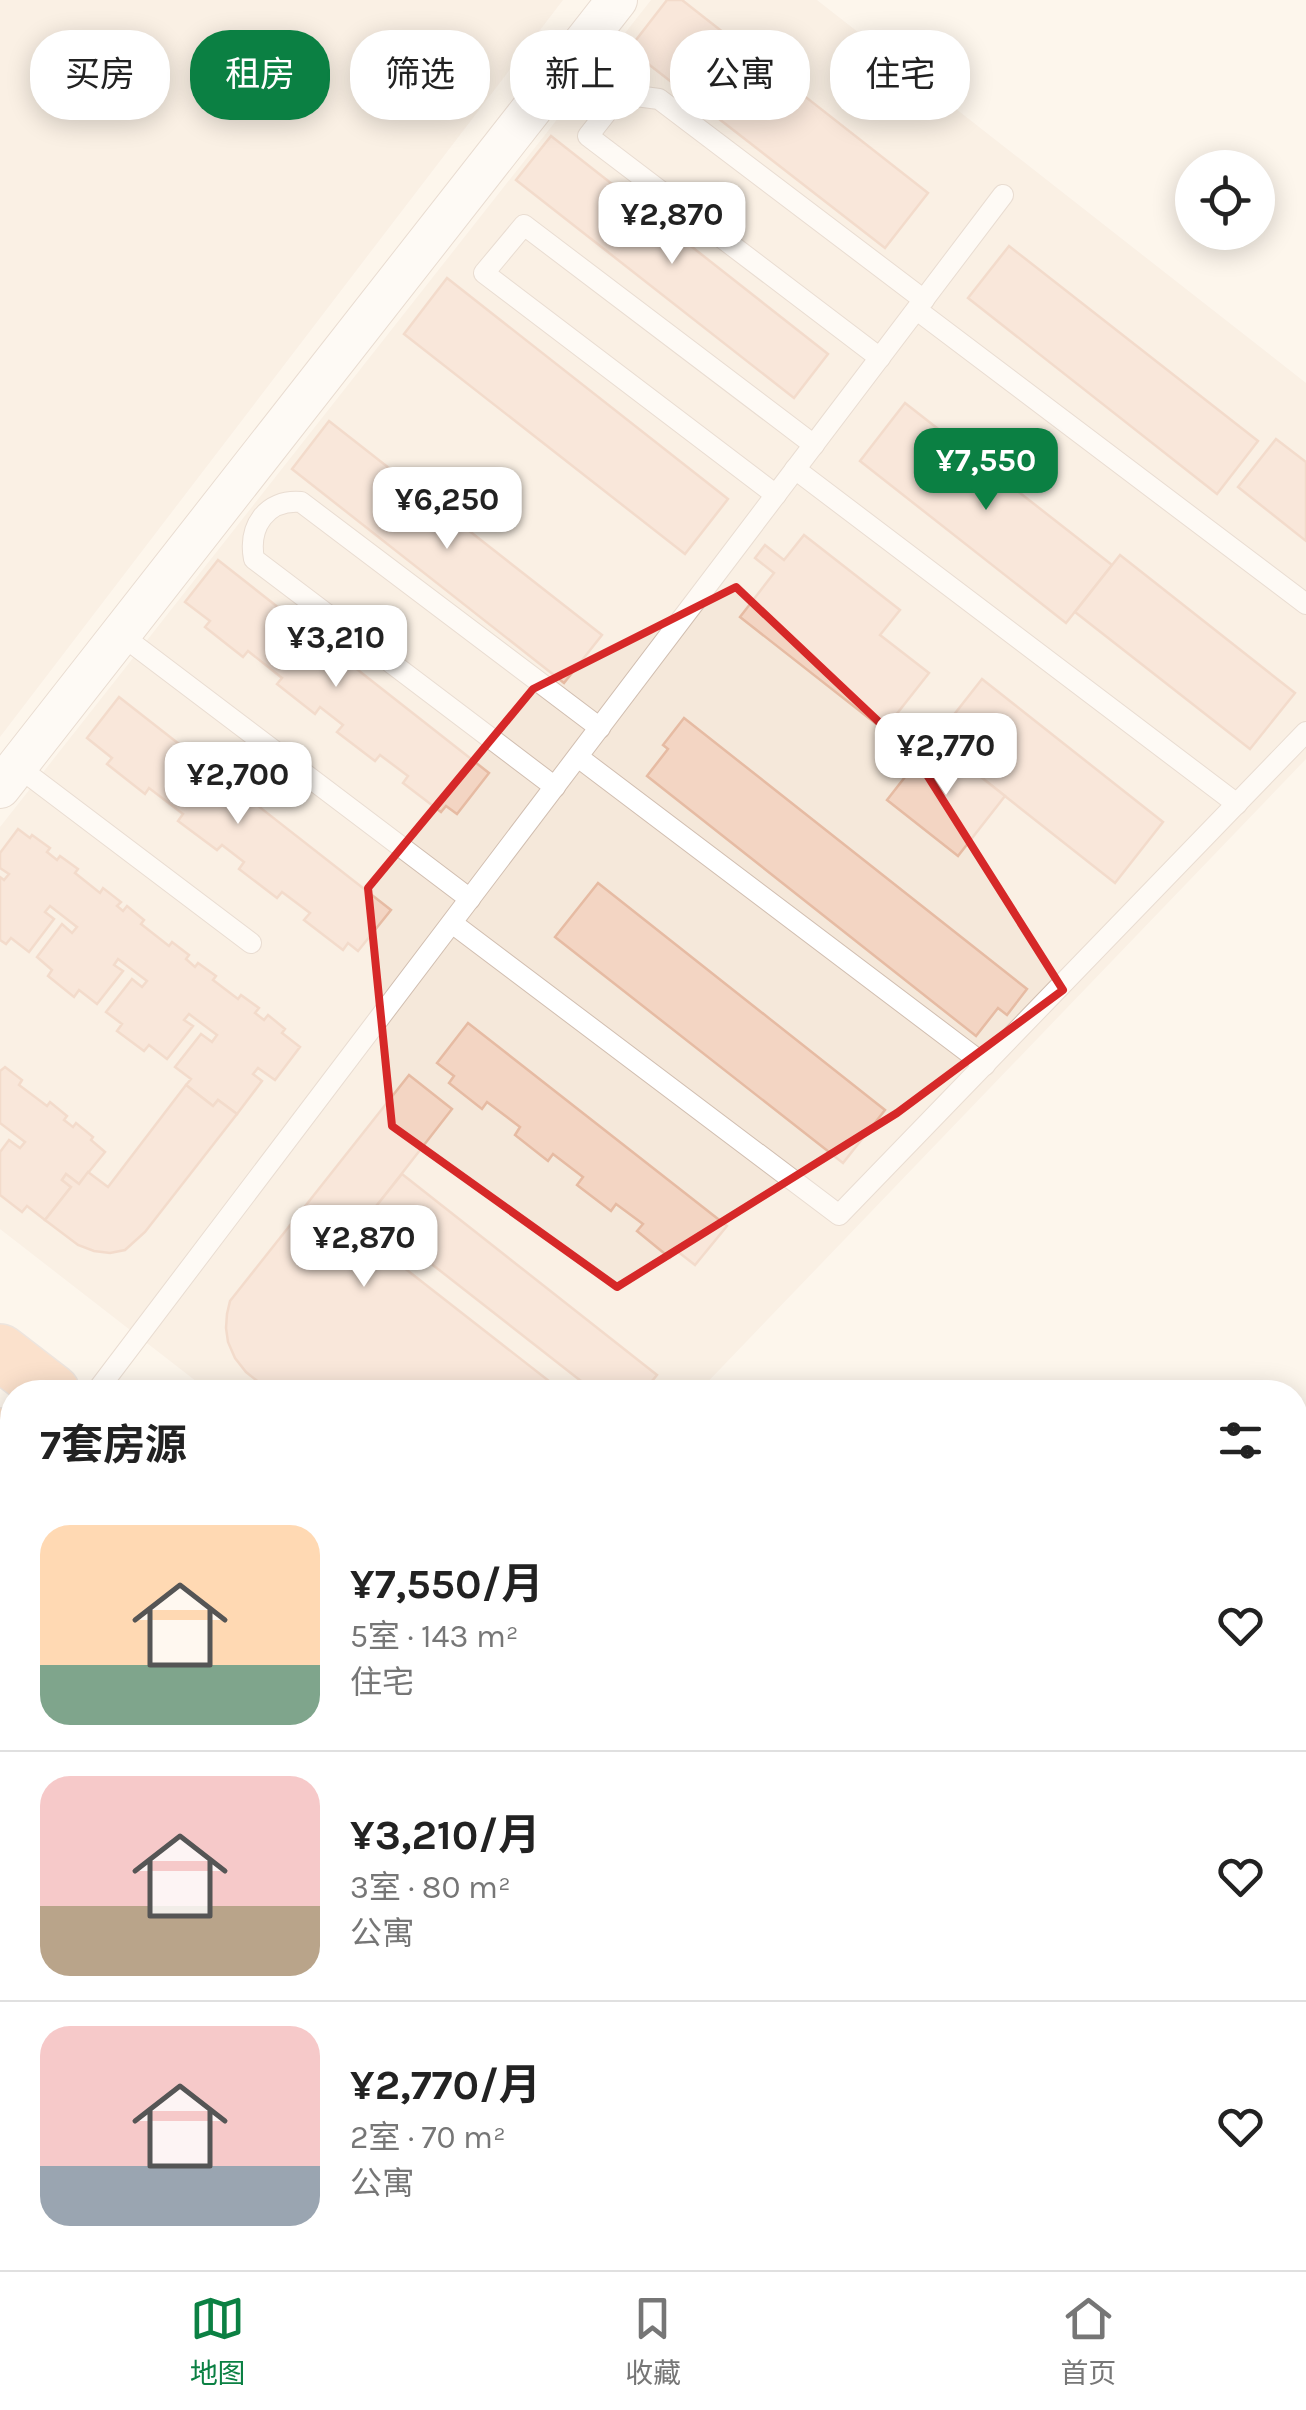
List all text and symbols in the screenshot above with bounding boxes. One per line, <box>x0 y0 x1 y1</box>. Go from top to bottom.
chip: 买房 <box>30 30 170 120</box>
chip: 租房 <box>190 30 330 120</box>
chip: 筛选 <box>350 30 490 120</box>
chip: 新上 <box>510 30 650 120</box>
chip: 公寓 <box>670 30 810 120</box>
chip: 住宅 <box>830 30 970 120</box>
map controls <box>1175 150 1275 250</box>
button: locate <box>1175 150 1275 250</box>
pin: ¥2,870 <box>591 182 753 267</box>
text: ¥2,870 <box>620 196 724 233</box>
pin: ¥7,550 <box>905 428 1067 513</box>
text: ¥7,550 <box>936 442 1036 479</box>
pin: ¥6,250 <box>366 467 528 552</box>
text: ¥6,250 <box>395 481 499 518</box>
pin: ¥3,210 <box>255 605 417 690</box>
text: ¥3,210 <box>287 619 385 656</box>
pin: ¥2,770 <box>865 713 1027 798</box>
text: ¥2,770 <box>897 727 995 764</box>
pin: ¥2,700 <box>157 742 319 827</box>
text: ¥2,700 <box>187 756 289 793</box>
pin: ¥2,870 <box>283 1205 445 1290</box>
text: ¥2,870 <box>312 1219 416 1256</box>
icon: filters <box>1213 1413 1268 1468</box>
text: 7套房源 <box>40 1420 187 1470</box>
text: ¥7,550/月 <box>350 1559 543 1609</box>
icon: home <box>120 1565 240 1685</box>
icon: heart <box>1213 1598 1268 1653</box>
text: 5室 · 143 m² <box>350 1618 519 1655</box>
text: 住宅 <box>350 1664 414 1701</box>
text: ¥3,210/月 <box>350 1810 540 1860</box>
icon: home <box>120 1816 240 1936</box>
icon: heart <box>1213 1849 1268 1904</box>
text: 3室 · 80 m² <box>350 1869 511 1906</box>
text: 公寓 <box>350 1915 414 1952</box>
text: ¥2,770/月 <box>350 2060 541 2110</box>
icon: home <box>120 2066 240 2186</box>
icon: heart <box>1213 2099 1268 2154</box>
text: 2室 · 70 m² <box>350 2119 506 2156</box>
text: 公寓 <box>350 2165 414 2202</box>
tab: 地图 <box>190 2291 246 2391</box>
tab: 收藏 <box>625 2291 681 2391</box>
tab: 首页 <box>1060 2291 1116 2391</box>

